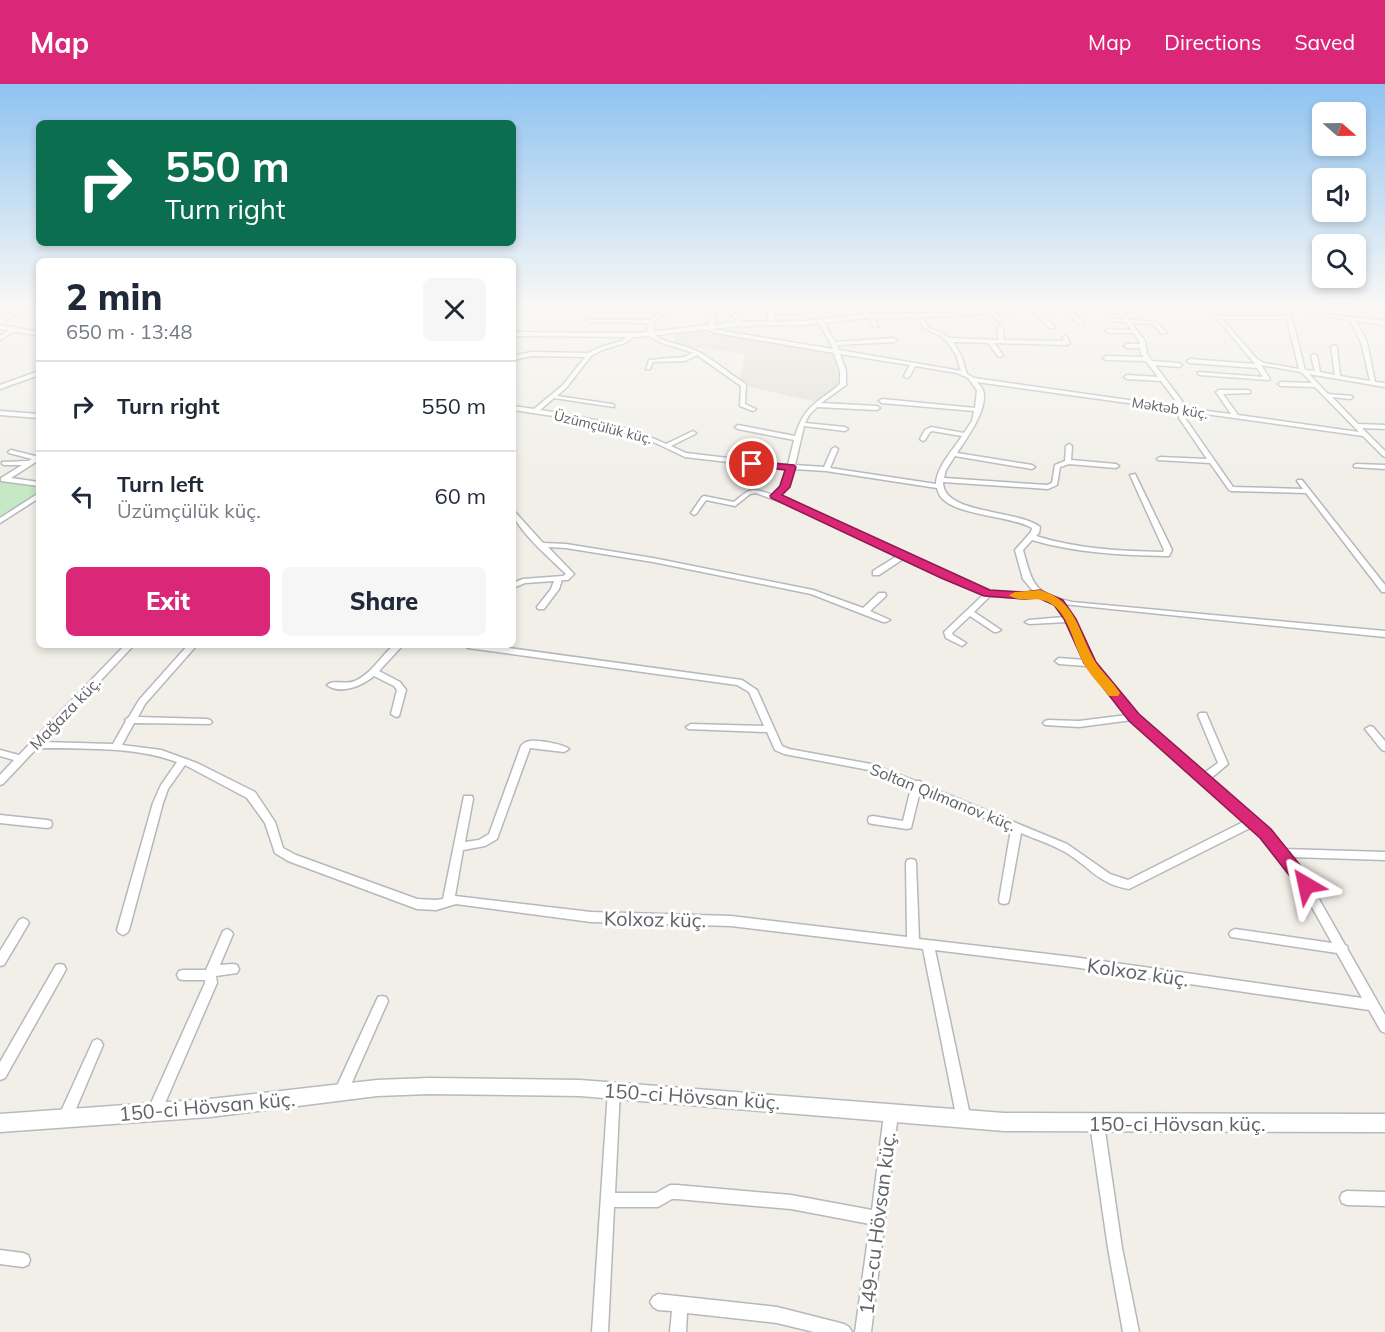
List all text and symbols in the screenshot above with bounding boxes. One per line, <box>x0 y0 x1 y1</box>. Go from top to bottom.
text: Map <box>30 25 89 60</box>
text: Map <box>1088 29 1131 55</box>
text: Directions <box>1164 29 1261 55</box>
text: Saved <box>1294 29 1355 55</box>
north arrow <box>1312 102 1366 156</box>
map controls <box>1312 102 1366 288</box>
text: 550 m <box>165 140 290 193</box>
icon: right <box>66 144 144 222</box>
button: sound <box>1312 168 1366 222</box>
text: Turn right <box>165 192 285 226</box>
button: search <box>1312 234 1366 288</box>
text: 2 min <box>66 274 162 319</box>
button: close <box>423 278 486 341</box>
text: 650 m · 13:48 <box>66 319 192 344</box>
icon: right <box>66 390 99 423</box>
text: Turn right <box>117 392 220 420</box>
text: 550 m <box>421 392 486 420</box>
street label: Məktəb küç. <box>1131 393 1209 423</box>
street label: Üzümçülük küç. <box>552 406 654 448</box>
pin <box>726 438 777 489</box>
icon: arrive <box>735 447 768 480</box>
text: Turn left <box>117 470 204 498</box>
icon: left <box>66 480 99 513</box>
text: 60 m <box>435 482 486 510</box>
text: Üzümçülük küç. <box>117 498 261 523</box>
button: Exit <box>66 567 270 636</box>
button: Share <box>282 567 486 636</box>
street label: Mağaza küç. <box>25 672 105 754</box>
street label: Soltan Qılmanov küç. <box>867 759 1019 835</box>
position arrow <box>1274 853 1338 917</box>
street label: Kolxoz küç. <box>604 906 706 932</box>
street label: Kolxoz küç. <box>1086 952 1190 992</box>
street label: 150-ci Hövsan küç. <box>603 1077 781 1115</box>
street label: 150-ci Hövsan küç. <box>118 1086 296 1126</box>
street label: 150-ci Hövsan küç. <box>1088 1111 1266 1136</box>
street label: 149-cu Hövsan küç. <box>853 1130 901 1316</box>

